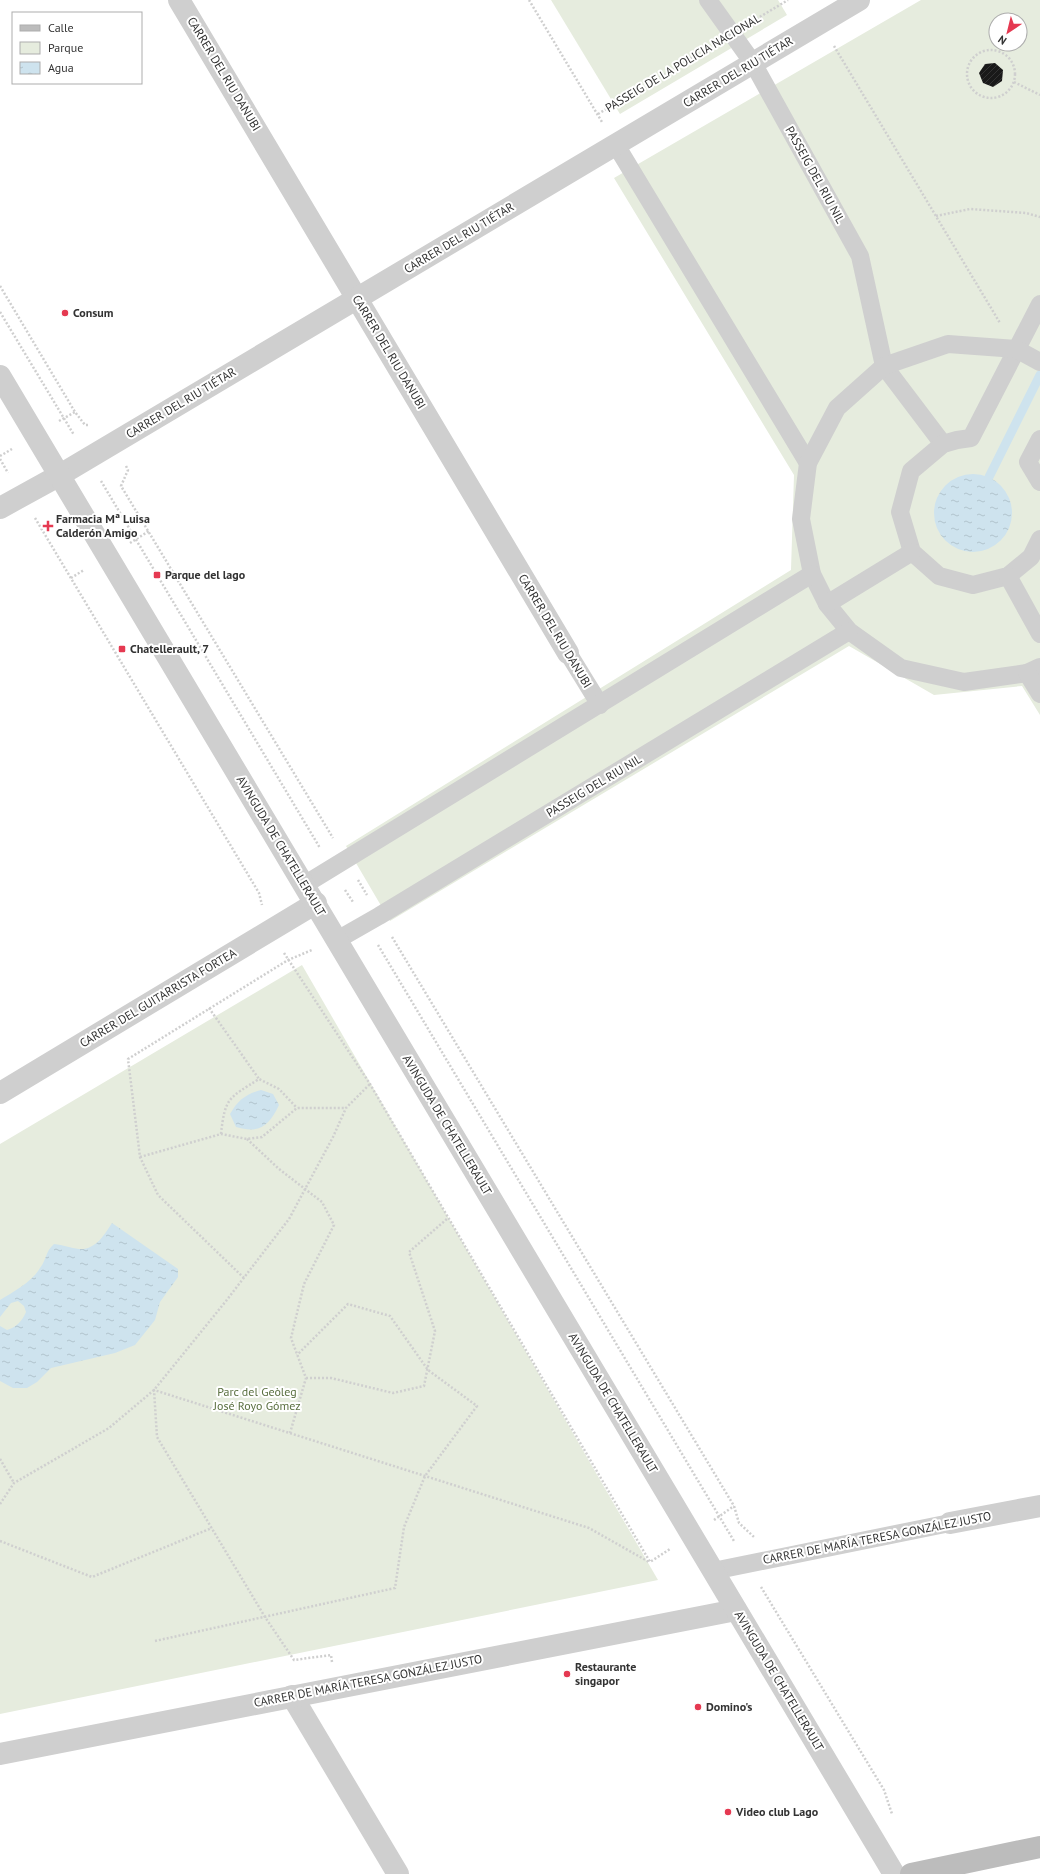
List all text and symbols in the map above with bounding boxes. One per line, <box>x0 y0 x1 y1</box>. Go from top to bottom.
street label: PASSEIG DE LA POLICIA NACIONAL <box>602 10 763 115</box>
legend <box>12 12 142 84</box>
north arrow <box>988 12 1028 52</box>
street label: CARRER DEL RIU DANUBI <box>184 14 264 133</box>
text: Calle <box>48 20 74 35</box>
text: N <box>995 32 1009 48</box>
street label: CARRER DEL RIU TIÉTAR <box>680 33 795 110</box>
text: Parque <box>48 40 83 55</box>
text: Agua <box>48 60 74 75</box>
street label: PASSEIG DEL RIU NIL <box>783 124 848 226</box>
street label: CARRER DEL RIU TIÉTAR <box>401 199 516 276</box>
street label: CARRER DEL RIU DANUBI <box>349 292 429 411</box>
place label: Consum <box>73 305 114 320</box>
marker: Consum <box>60 308 70 318</box>
street label: CARRER DEL RIU TIÉTAR <box>123 364 238 441</box>
place label: Farmacia Mª Luisa Calderón Amigo <box>56 511 150 540</box>
marker: Farmacia Mª Luisa Calderón Amigo <box>43 521 53 531</box>
place label: Parque del lago <box>165 567 246 582</box>
marker: Parque del lago <box>152 570 162 580</box>
street label: CARRER DEL RIU DANUBI <box>515 571 595 690</box>
place label: Chatellerault, 7 <box>130 641 209 656</box>
marker: Chatellerault, 7 <box>117 644 127 654</box>
street label: PASSEIG DEL RIU NIL <box>543 751 644 820</box>
street label: AVINGUDA DE CHATELLERAULT <box>234 773 329 919</box>
street label: CARRER DEL GUITARRISTA FORTEA <box>77 945 239 1050</box>
street label: AVINGUDA DE CHATELLERAULT <box>400 1052 495 1198</box>
street label: AVINGUDA DE CHATELLERAULT <box>566 1330 661 1476</box>
park label: Parc del Geòleg José Royo Gómez <box>212 1384 301 1413</box>
street label: CARRER DE MARÍA TERESA GONZÁLEZ JUSTO <box>762 1508 992 1567</box>
street label: AVINGUDA DE CHATELLERAULT <box>732 1608 827 1754</box>
street label: CARRER DE MARÍA TERESA GONZÁLEZ JUSTO <box>253 1651 483 1710</box>
place label: Restaurante singapor <box>575 1659 636 1688</box>
marker: Restaurante singapor <box>562 1669 572 1679</box>
place label: Domino's <box>706 1699 752 1714</box>
marker: Domino's <box>693 1702 703 1712</box>
place label: Video club Lago <box>735 1804 819 1819</box>
marker: Video club Lago <box>723 1807 733 1817</box>

